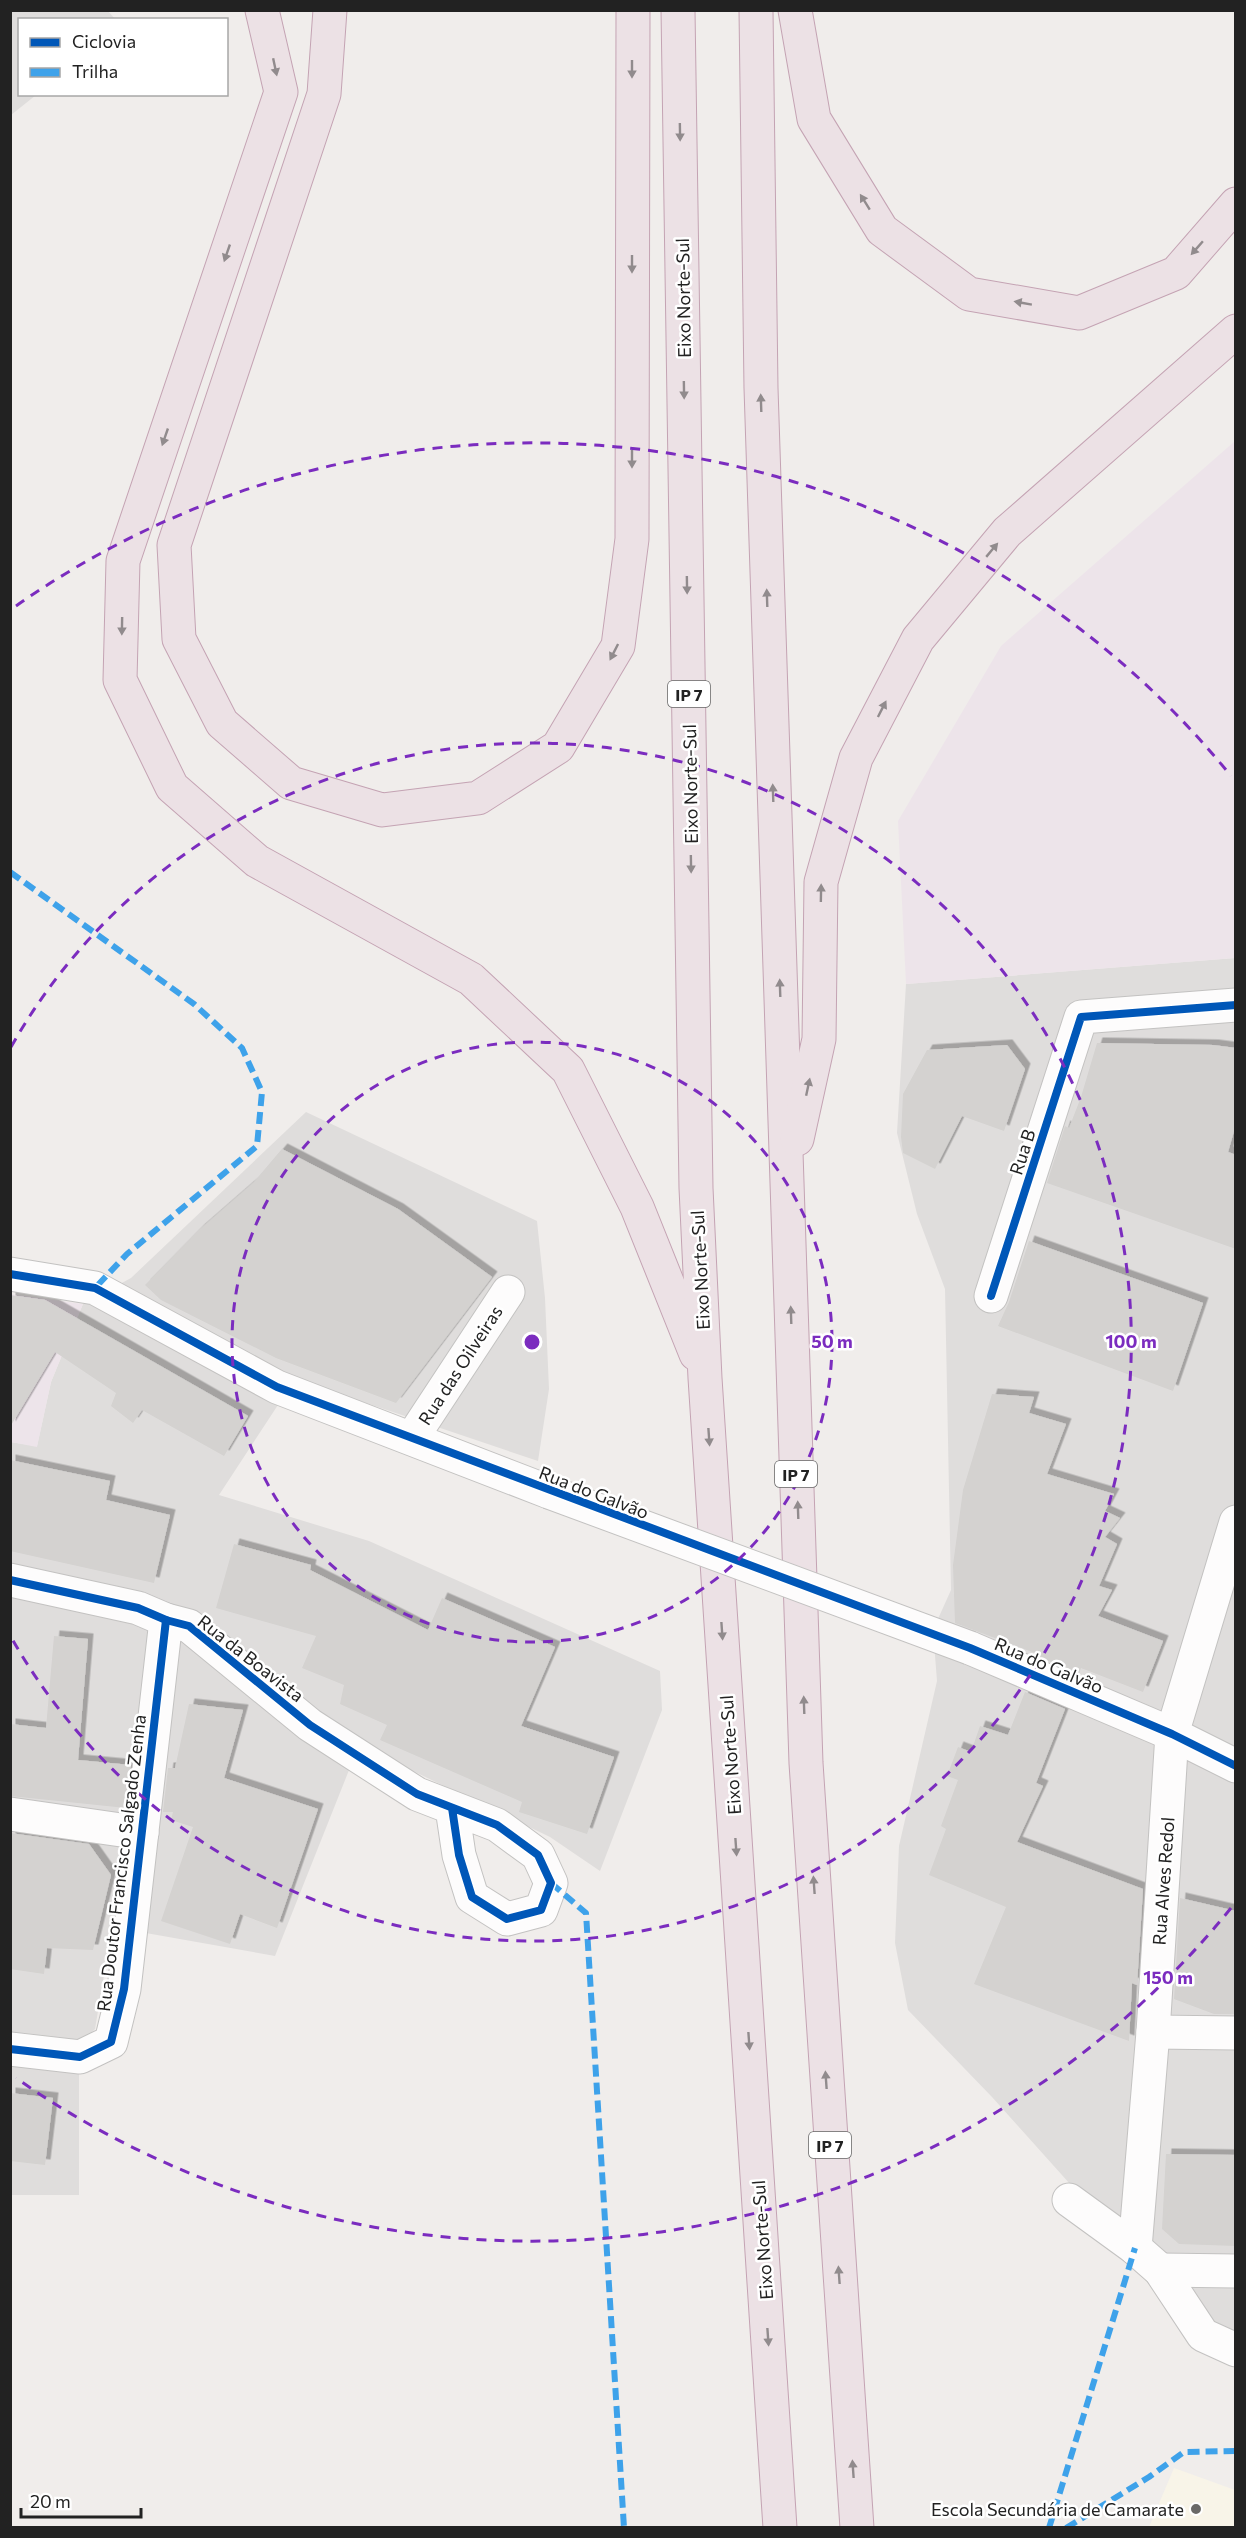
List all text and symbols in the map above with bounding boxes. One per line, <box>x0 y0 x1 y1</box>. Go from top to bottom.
legend <box>18 18 228 96</box>
text: Ciclovia <box>72 30 136 52</box>
one-way arrow <box>271 58 281 76</box>
one-way arrow <box>628 59 637 78</box>
text: Trilha <box>72 60 118 82</box>
one-way arrow <box>675 122 685 141</box>
one-way arrow <box>859 194 870 210</box>
street label: Eixo Norte-Sul <box>671 238 695 358</box>
one-way arrow <box>1191 240 1204 255</box>
one-way arrow <box>221 244 231 262</box>
one-way arrow <box>627 254 637 273</box>
one-way arrow <box>1013 298 1032 307</box>
one-way arrow <box>679 380 689 399</box>
one-way arrow <box>756 394 766 413</box>
one-way arrow <box>159 429 169 447</box>
one-way arrow <box>627 449 637 468</box>
one-way arrow <box>986 542 999 558</box>
one-way arrow <box>682 575 692 594</box>
one-way arrow <box>763 589 772 608</box>
one-way arrow <box>117 616 126 635</box>
one-way arrow <box>609 644 619 661</box>
road number: IP 7 <box>668 681 710 707</box>
one-way arrow <box>876 700 886 718</box>
street label: Eixo Norte-Sul <box>678 724 702 844</box>
one-way arrow <box>769 784 778 803</box>
one-way arrow <box>686 854 696 873</box>
one-way arrow <box>816 883 826 902</box>
one-way arrow <box>775 979 784 998</box>
one-way arrow <box>804 1078 814 1096</box>
street label: Rua B <box>1004 1126 1040 1178</box>
street label: Eixo Norte-Sul <box>686 1210 714 1330</box>
street label: Rua das Oilveiras <box>413 1301 507 1429</box>
one-way arrow <box>786 1306 796 1325</box>
text: 50 m <box>811 1330 853 1352</box>
text: 100 m <box>1105 1330 1157 1352</box>
centre of rings <box>522 1332 542 1352</box>
one-way arrow <box>705 1427 714 1446</box>
street label: Rua do Galvão <box>536 1461 652 1523</box>
road number: IP 7 <box>775 1461 817 1487</box>
one-way arrow <box>793 1500 802 1519</box>
street label: Rua da Boavista <box>194 1610 308 1706</box>
one-way arrow <box>717 1622 727 1641</box>
street label: Rua do Galvão <box>991 1632 1107 1698</box>
street label: Eixo Norte-Sul <box>715 1695 745 1815</box>
one-way arrow <box>799 1695 809 1714</box>
street label: Rua Doutor Francisco Salgado Zenha <box>92 1713 150 2013</box>
street label: Rua Alves Redol <box>1148 1816 1178 1946</box>
one-way arrow <box>731 1837 741 1856</box>
one-way arrow <box>809 1876 818 1895</box>
text: 150 m <box>1143 1966 1193 1988</box>
one-way arrow <box>744 2032 753 2051</box>
one-way arrow <box>821 2071 831 2090</box>
road number: IP 7 <box>809 2132 851 2158</box>
street label: Eixo Norte-Sul <box>747 2180 777 2300</box>
one-way arrow <box>835 2265 844 2284</box>
one-way arrow <box>763 2328 773 2347</box>
one-way arrow <box>849 2460 858 2479</box>
scale bar <box>21 2481 141 2519</box>
text: 20 m <box>30 2490 71 2512</box>
place label: Escola Secundária de Camarate <box>931 2498 1184 2520</box>
marker: Escola Secundária de Camarate <box>1189 2502 1203 2516</box>

